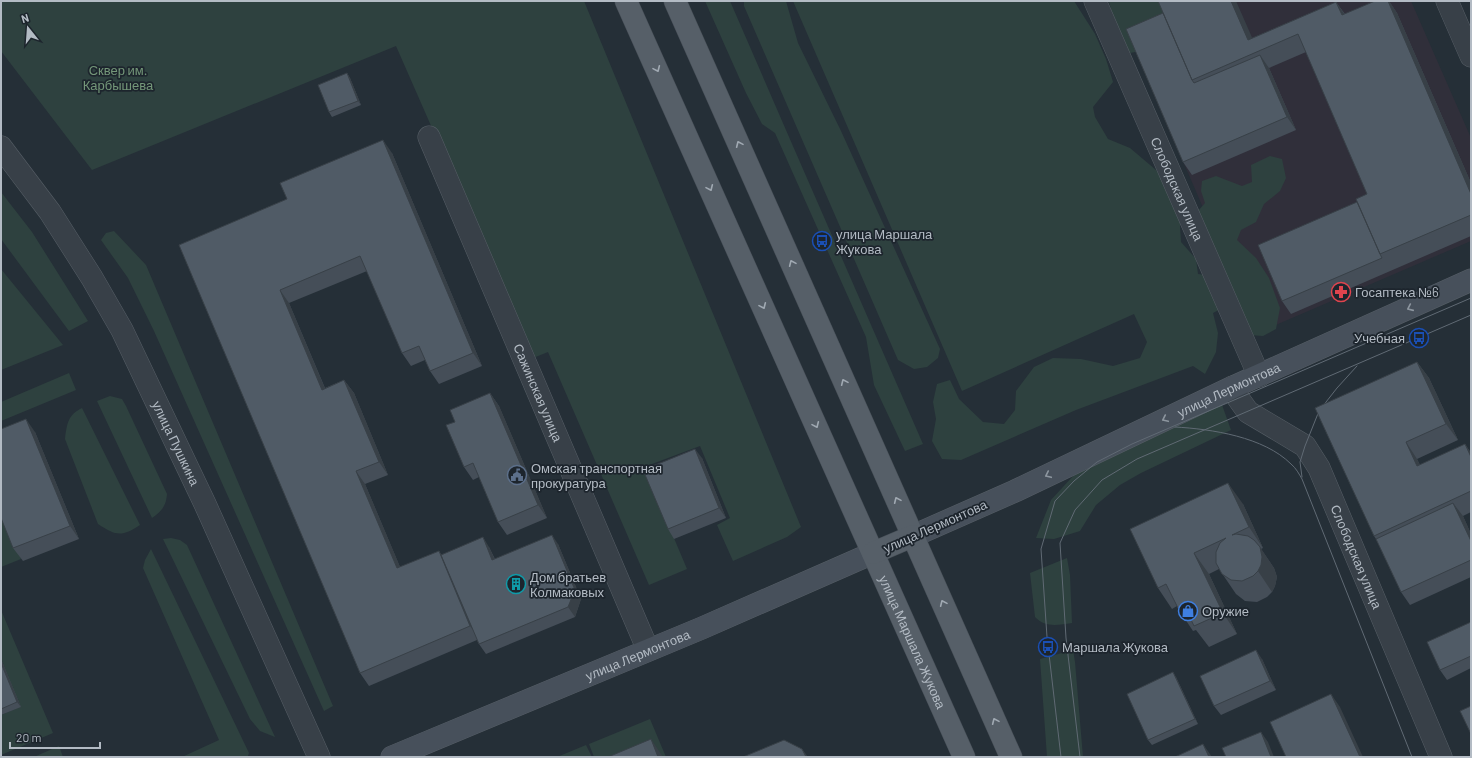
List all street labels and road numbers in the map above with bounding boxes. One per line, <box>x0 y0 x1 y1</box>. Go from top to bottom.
street label: Слободская улица <box>1147 135 1207 244</box>
street label: Сажинская улица <box>510 341 566 445</box>
street label: улица Лермонтова <box>1175 359 1283 420</box>
street label: улица Пушкина <box>149 398 203 489</box>
street label: улица Лермонтова <box>881 496 990 556</box>
street label: Слободская улица <box>1327 502 1386 612</box>
street label: улица Маршала Жукова <box>876 573 950 712</box>
street label: улица Лермонтова <box>583 626 693 684</box>

